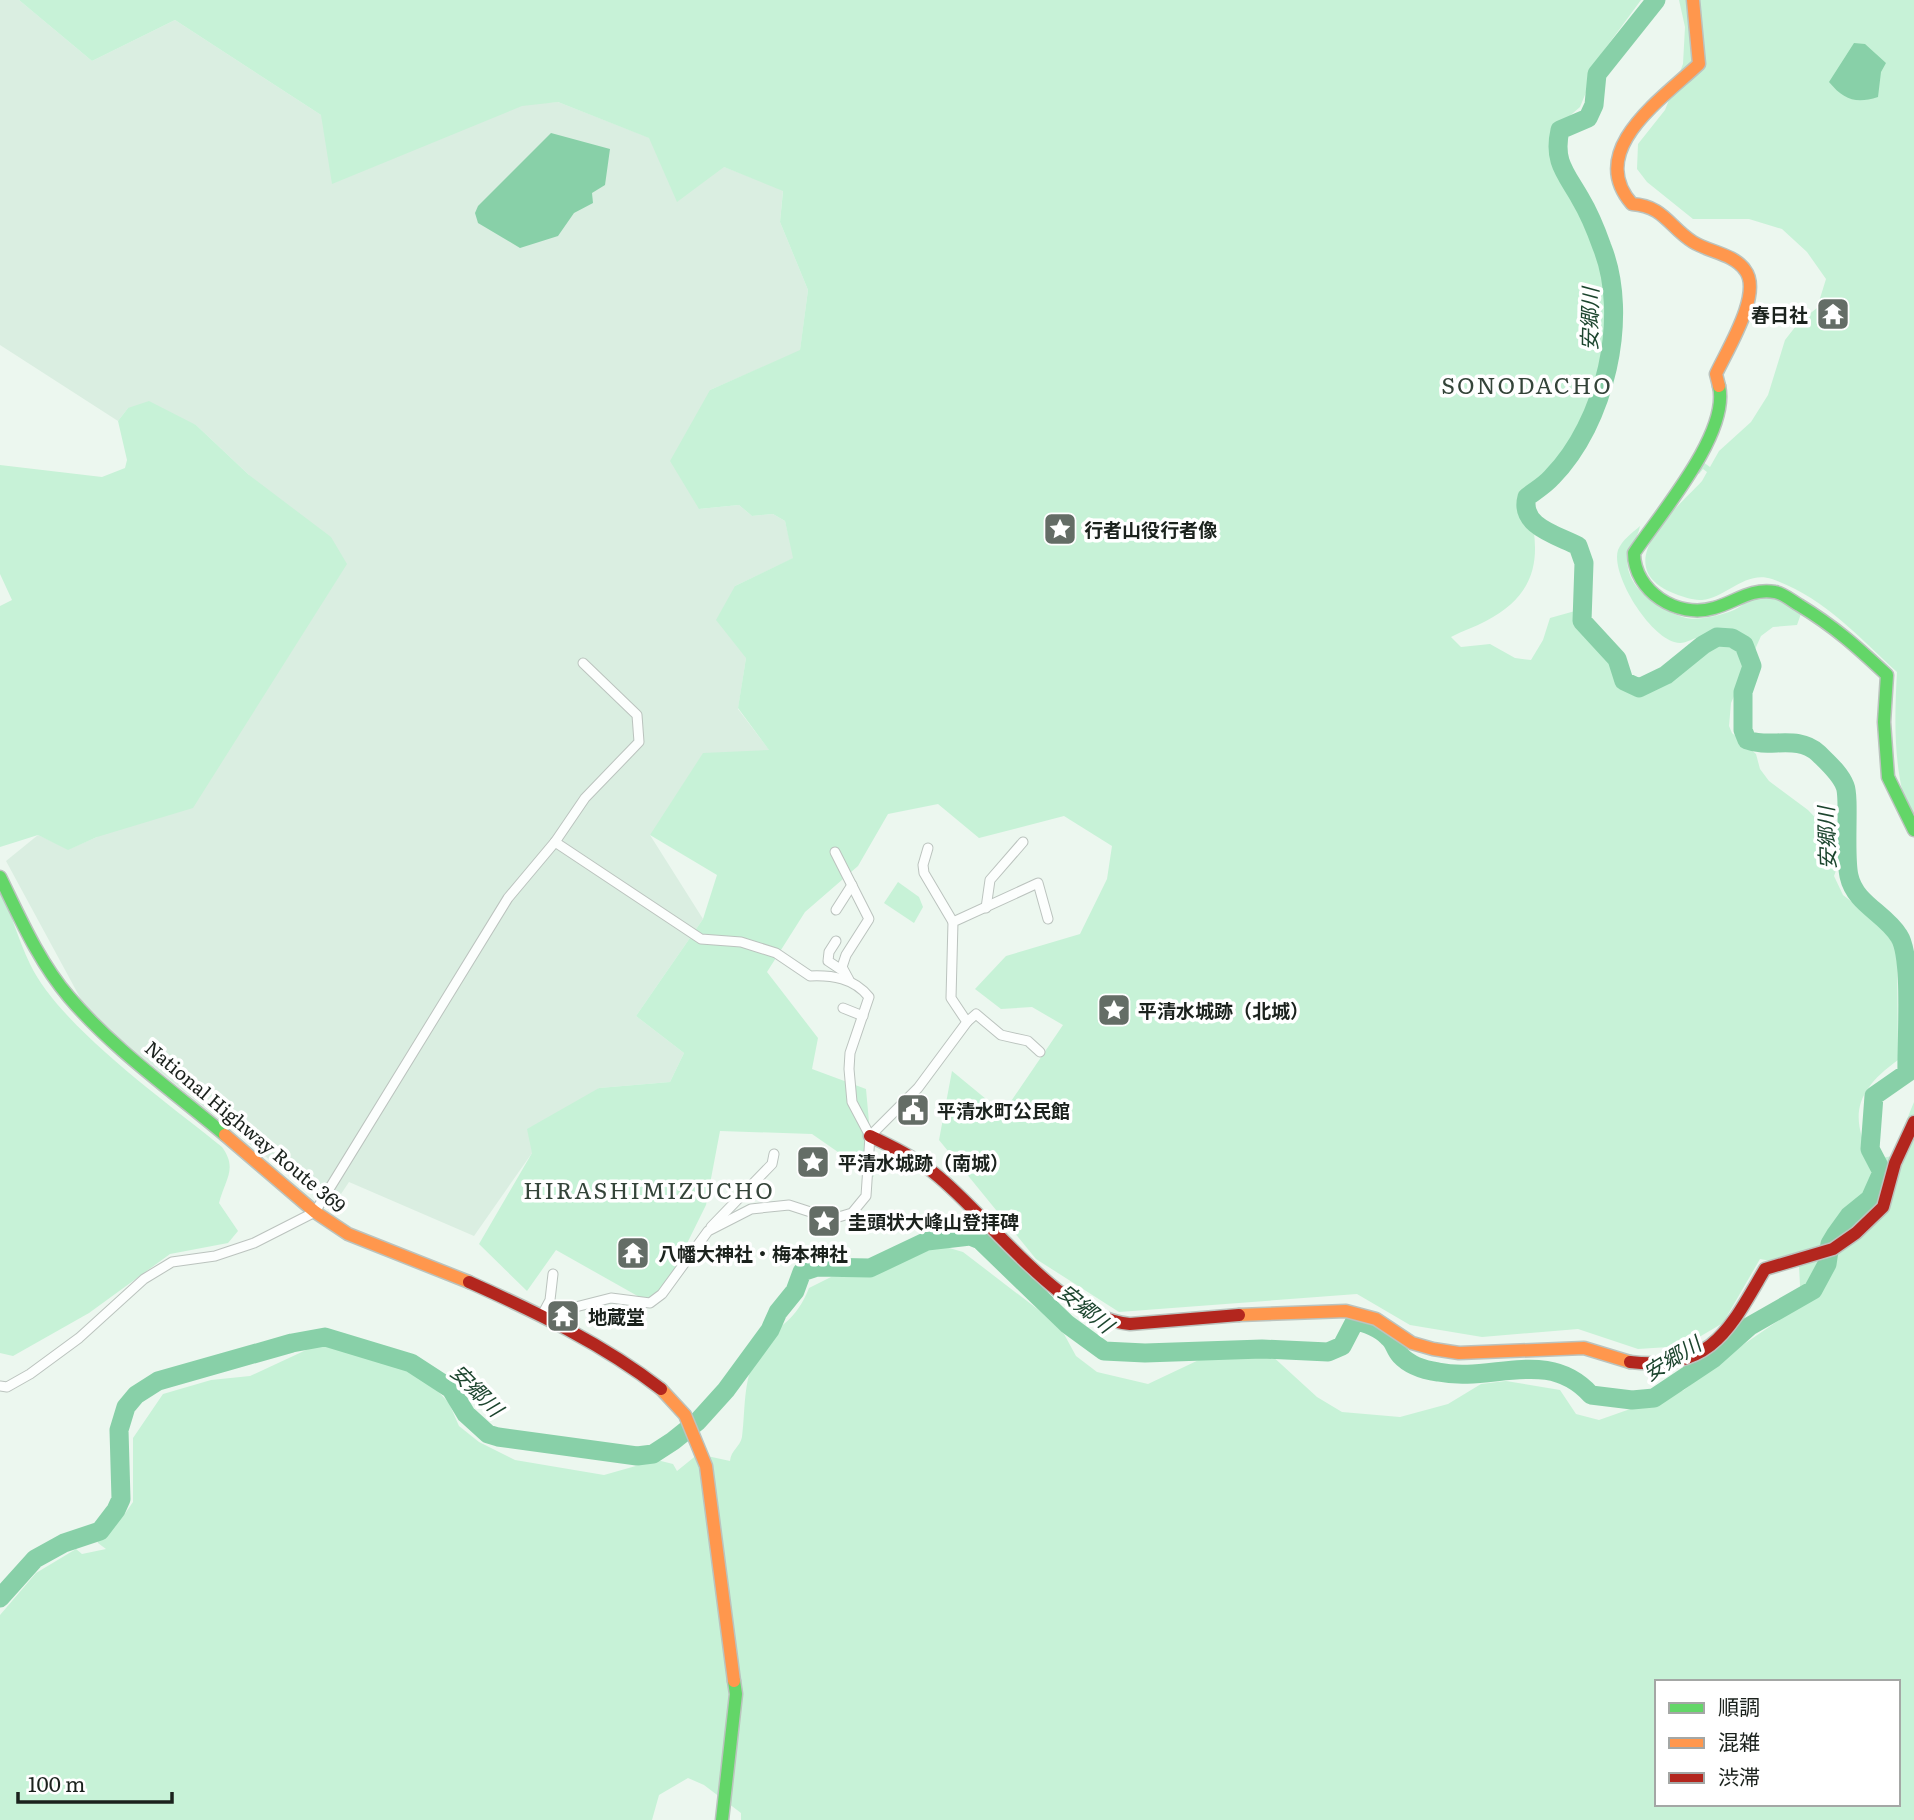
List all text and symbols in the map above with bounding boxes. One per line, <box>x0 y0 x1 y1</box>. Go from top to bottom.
water label: 安郷川 <box>1572 285 1604 351</box>
temple icon: 春日社 <box>1814 295 1852 333</box>
place label: 春日社 <box>1751 300 1808 328</box>
district label: SONODACHO <box>1441 367 1613 401</box>
place icon: 行者山役行者像 <box>1041 510 1079 548</box>
place label: 行者山役行者像 <box>1084 515 1217 543</box>
water label: 安郷川 <box>1808 804 1842 870</box>
place icon: 平清水城跡（北城） <box>1095 991 1133 1029</box>
place label: 平清水城跡（北城） <box>1138 996 1309 1024</box>
street label: National Highway Route 369 <box>139 1033 353 1219</box>
public building icon: 平清水町公民館 <box>894 1091 932 1129</box>
place label: 平清水町公民館 <box>937 1096 1070 1124</box>
place icon: 平清水城跡（南城） <box>794 1143 832 1181</box>
place label: 平清水城跡（南城） <box>838 1148 1009 1176</box>
district label: HIRASHIMIZUCHO <box>523 1172 775 1206</box>
place icon: 圭頭状大峰山登拝碑 <box>805 1202 843 1240</box>
place label: 圭頭状大峰山登拝碑 <box>848 1207 1019 1235</box>
temple icon: 八幡大神社・梅本神社 <box>614 1234 652 1272</box>
place label: 八幡大神社・梅本神社 <box>658 1239 848 1267</box>
water label: 安郷川 <box>1053 1275 1123 1340</box>
temple icon: 地蔵堂 <box>544 1297 582 1335</box>
place label: 地蔵堂 <box>588 1302 645 1330</box>
water label: 安郷川 <box>1636 1326 1708 1387</box>
water label: 安郷川 <box>445 1356 513 1424</box>
legend <box>1655 1680 1900 1806</box>
text: 順調 <box>1718 1690 1760 1721</box>
text: 混雑 <box>1718 1725 1760 1756</box>
scale bar <box>18 1760 172 1804</box>
text: 渋滞 <box>1718 1760 1760 1791</box>
text: 100 m <box>28 1767 85 1798</box>

